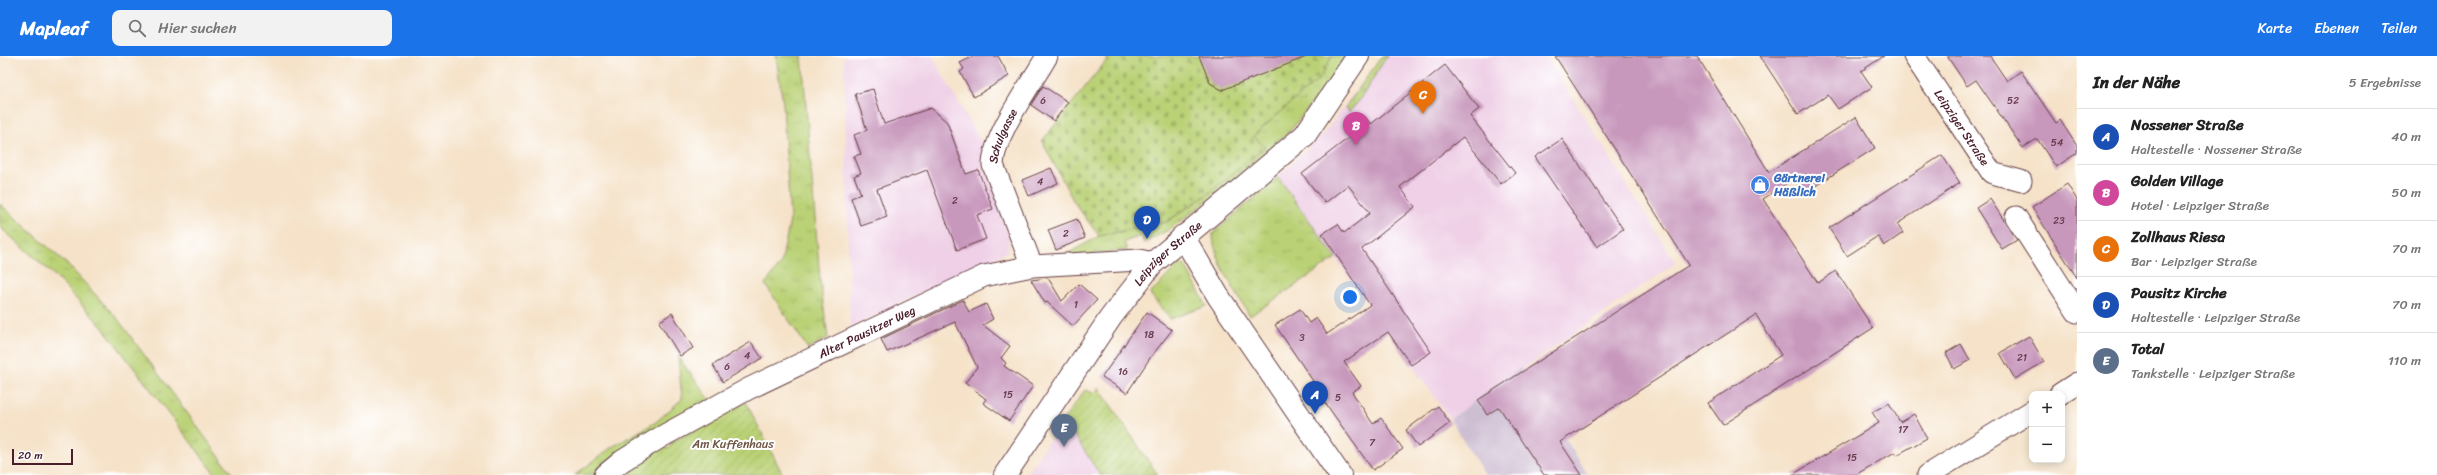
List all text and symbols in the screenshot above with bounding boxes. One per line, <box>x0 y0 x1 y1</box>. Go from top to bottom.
search box <box>112 10 392 46</box>
text: Mapleaf <box>20 12 88 45</box>
text: Hier suchen <box>158 15 237 41</box>
text: Karte <box>2258 16 2292 41</box>
text: Ebenen <box>2314 16 2359 41</box>
text: Teilen <box>2381 16 2417 41</box>
icon: search <box>126 17 148 39</box>
text: In der Nähe <box>2093 67 2180 97</box>
text: 5 Ergebnisse <box>2349 71 2421 94</box>
pin: C <box>1410 81 1436 114</box>
street label: Leipziger Straße <box>1928 85 1996 171</box>
house number: 6 <box>1040 92 1046 110</box>
house number: 52 <box>2007 92 2019 110</box>
street label: Schulgasse <box>982 104 1024 165</box>
pin: B <box>1343 112 1369 145</box>
text: Nossener Straße <box>2131 112 2244 138</box>
text: A <box>2102 125 2110 148</box>
text: 40 m <box>2391 125 2421 148</box>
house number: 54 <box>2051 134 2063 152</box>
text: Haltestelle · Nossener Straße <box>2131 138 2302 161</box>
place label: Gärtnerei Häßlich <box>1773 167 1825 203</box>
text: Golden Village <box>2131 168 2223 194</box>
house number: 4 <box>1037 173 1043 191</box>
shop icon: Gärtnerei Häßlich <box>1749 174 1771 196</box>
text: B <box>2102 181 2110 204</box>
text: 50 m <box>2391 181 2421 204</box>
house number: 2 <box>952 192 958 210</box>
text: Hotel · Leipziger Straße <box>2131 194 2269 217</box>
pin: D <box>1134 206 1160 239</box>
house number: 23 <box>2053 212 2065 230</box>
street label: Leipziger Straße <box>1128 215 1207 291</box>
text: Zollhaus Riesa <box>2131 224 2225 250</box>
house number: 2 <box>1063 225 1069 243</box>
text: C <box>2102 237 2110 260</box>
text: 70 m <box>2392 237 2421 260</box>
text: Bar · Leipziger Straße <box>2131 250 2257 273</box>
text: Pausitz Kirche <box>2131 280 2227 306</box>
your location <box>1340 287 1360 307</box>
text: D <box>2102 293 2110 316</box>
text: 70 m <box>2392 293 2421 316</box>
house number: 1 <box>1074 296 1078 314</box>
street label: Alter Pausitzer Weg <box>814 299 919 365</box>
text: Haltestelle · Leipziger Straße <box>2131 306 2300 329</box>
house number: 18 <box>1144 326 1154 344</box>
house number: 3 <box>1299 329 1305 347</box>
text: Total <box>2131 336 2164 362</box>
house number: 4 <box>744 347 750 365</box>
house number: 21 <box>2017 349 2027 367</box>
text: E <box>2102 349 2110 372</box>
text: 110 m <box>2388 349 2421 372</box>
house number: 6 <box>724 358 730 376</box>
text: Tankstelle · Leipziger Straße <box>2131 362 2295 385</box>
house number: 16 <box>1118 363 1128 381</box>
pin: A <box>1302 381 1328 414</box>
house number: 15 <box>1003 386 1013 404</box>
house number: 5 <box>1335 389 1341 407</box>
map controls <box>2029 391 2065 463</box>
button: + <box>2029 391 2065 427</box>
pin: E <box>1051 414 1077 447</box>
house number: 17 <box>1898 421 1909 439</box>
button: − <box>2029 427 2065 463</box>
park label: Am Kuffenhaus <box>691 433 774 455</box>
house number: 7 <box>1369 434 1376 452</box>
text: 20 m <box>18 446 43 465</box>
scale bar <box>12 447 73 466</box>
house number: 15 <box>1847 449 1857 467</box>

